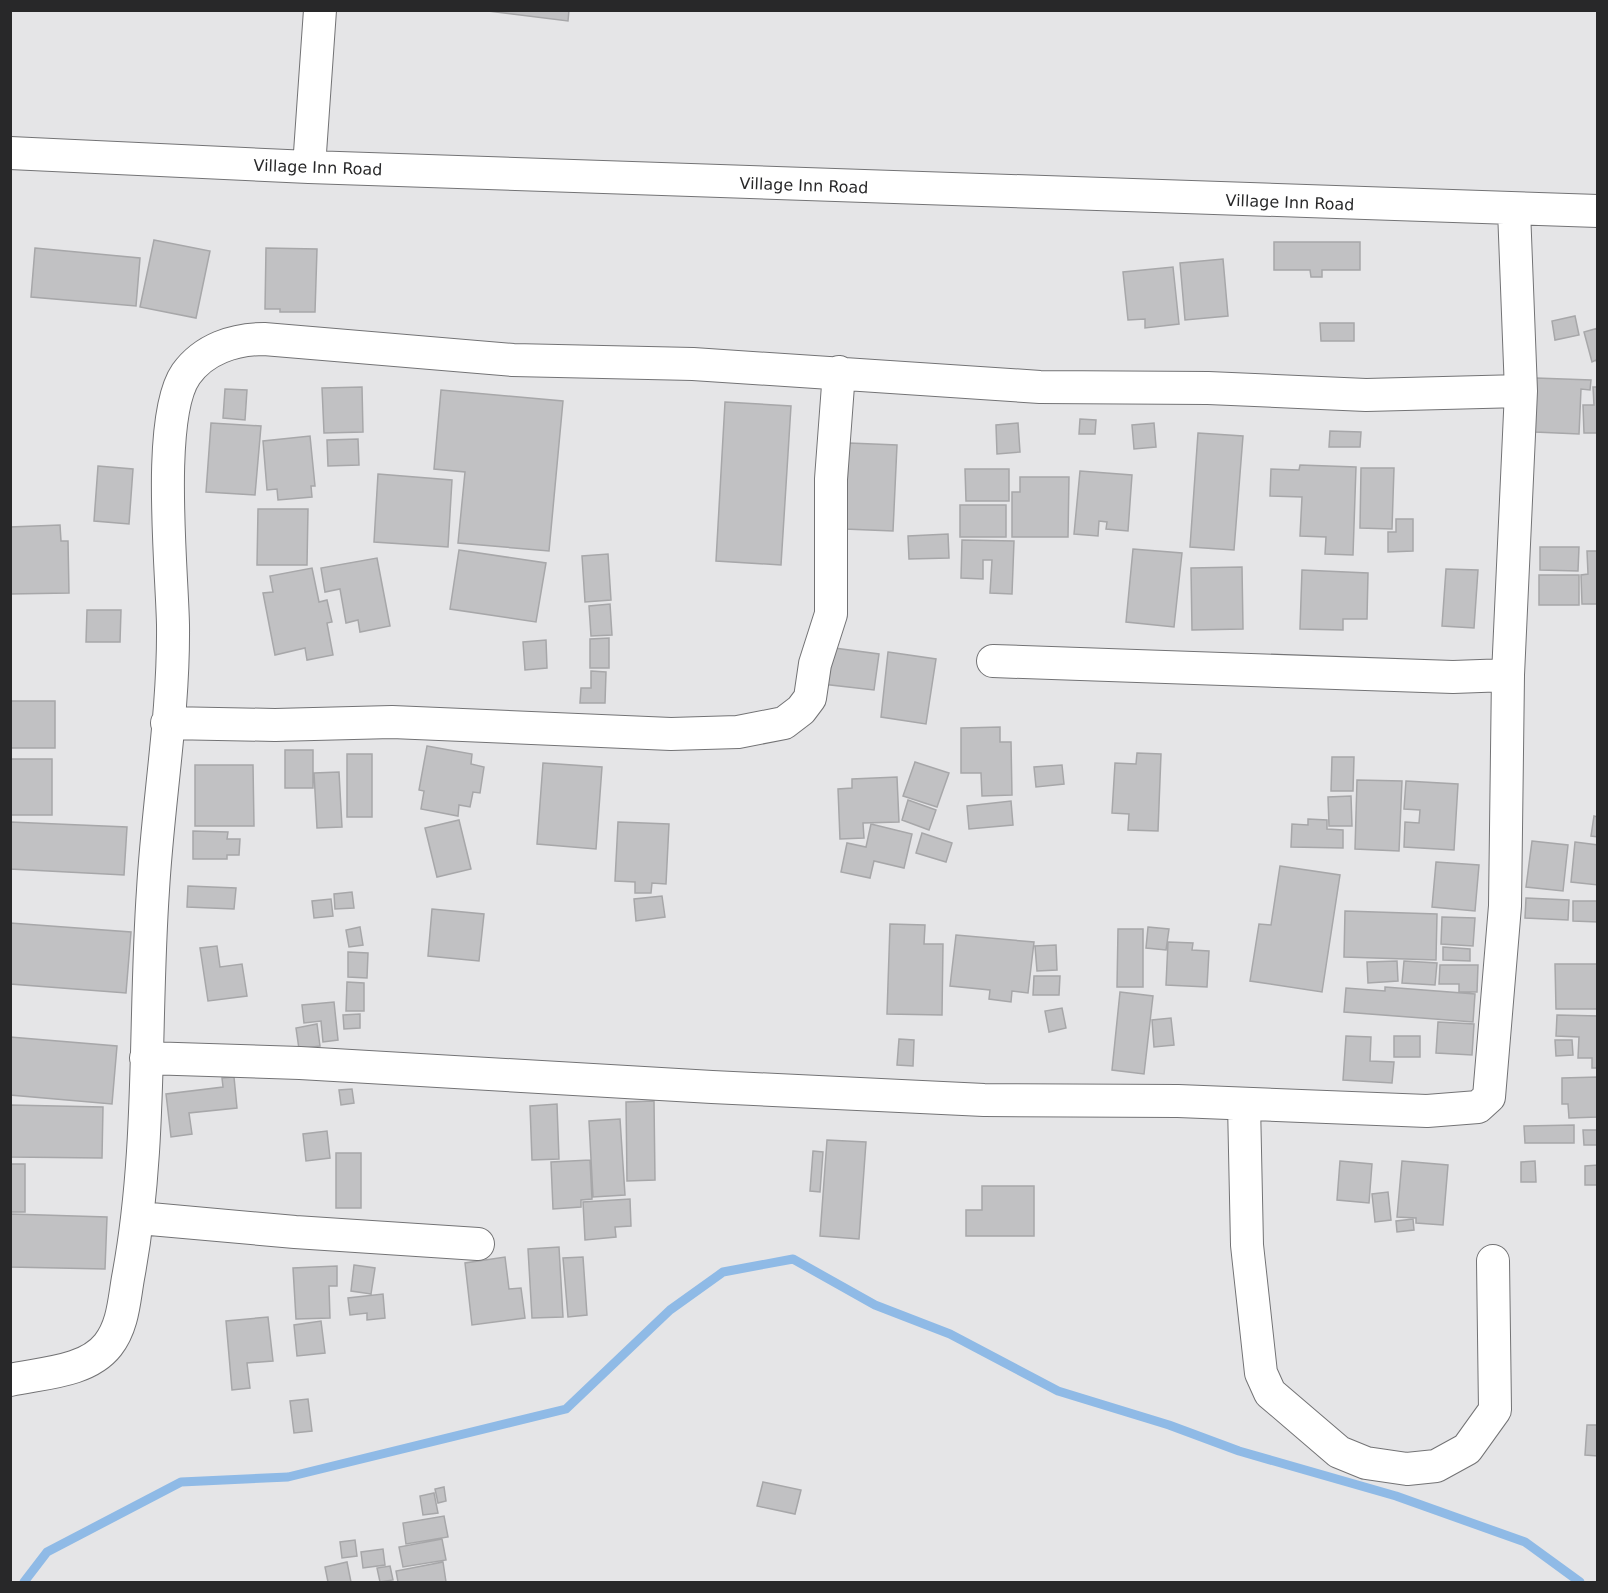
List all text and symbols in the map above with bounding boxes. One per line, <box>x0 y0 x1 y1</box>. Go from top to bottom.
street label: Village Inn Road <box>253 156 383 179</box>
street label: Village Inn Road <box>739 174 869 197</box>
street label: Village Inn Road <box>1225 191 1355 214</box>

